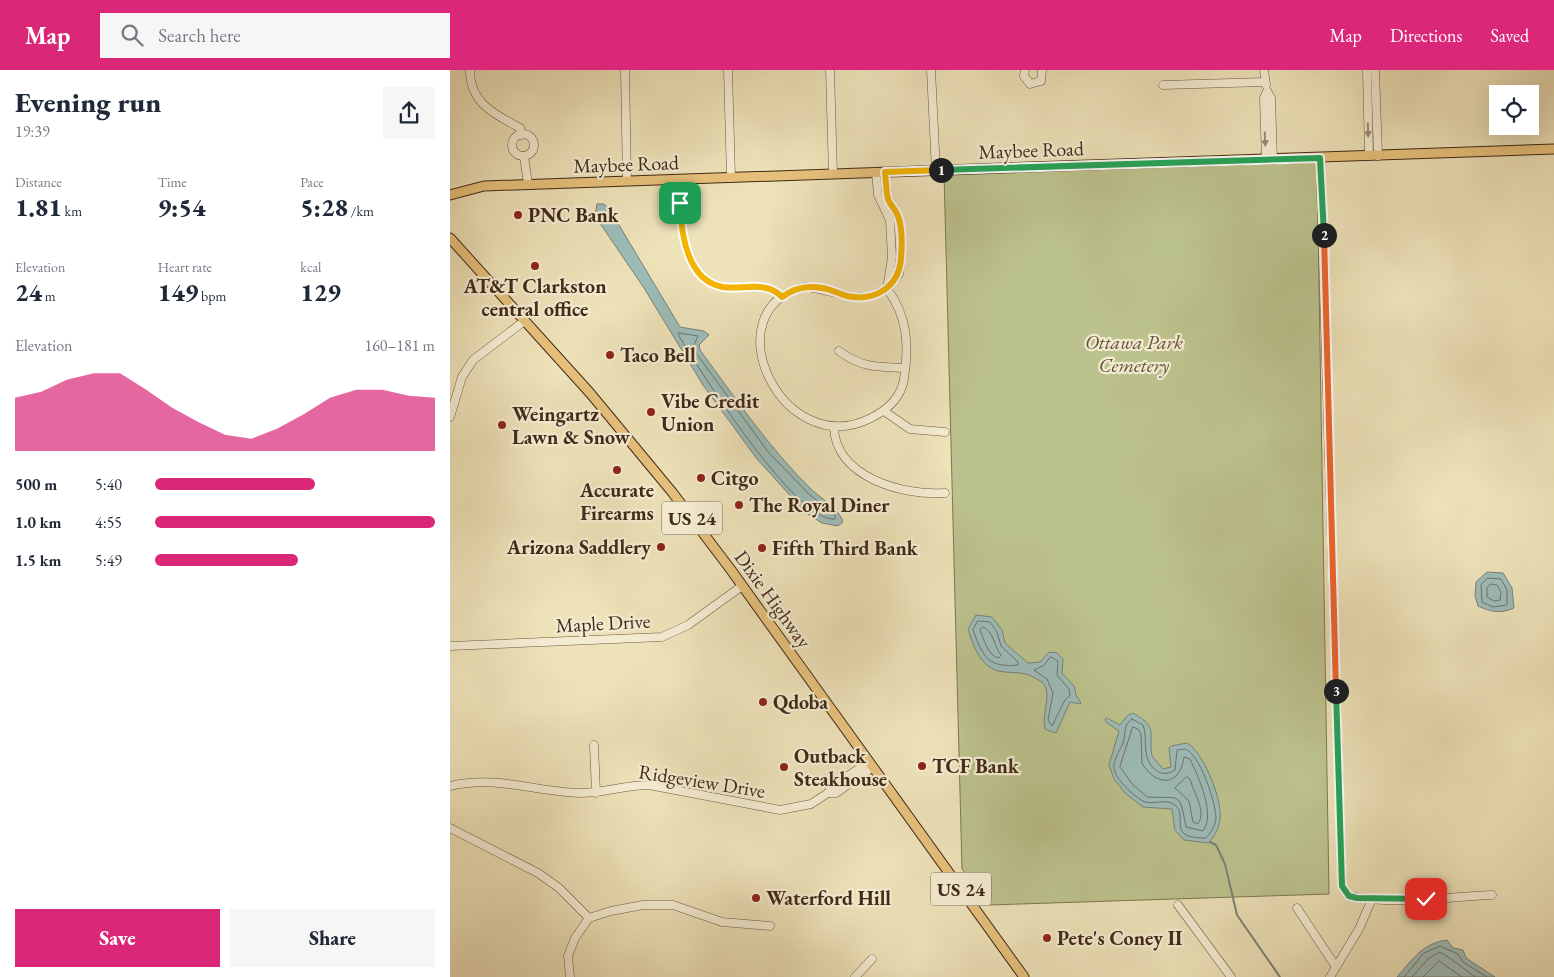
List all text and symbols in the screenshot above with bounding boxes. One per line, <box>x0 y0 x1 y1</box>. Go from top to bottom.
search box <box>100 13 450 58</box>
text: Map <box>25 20 70 51</box>
icon: search <box>118 21 146 49</box>
text: Search here <box>158 23 241 48</box>
text: Map <box>1330 24 1362 47</box>
text: Directions <box>1390 24 1462 47</box>
text: Saved <box>1490 24 1529 47</box>
text: Evening run <box>15 84 161 120</box>
map controls <box>1489 85 1539 135</box>
button: locate <box>1489 85 1539 135</box>
button: share <box>383 87 435 139</box>
text: 19:39 <box>15 121 50 142</box>
one-way arrow <box>1365 123 1373 139</box>
one-way arrow <box>1262 131 1270 147</box>
street label: Maybee Road <box>978 135 1085 165</box>
street label: Maybee Road <box>573 149 680 179</box>
pin: 1 <box>928 158 954 182</box>
text: 1 <box>938 161 945 179</box>
text: Distance <box>15 173 62 191</box>
text: Time <box>158 173 187 191</box>
text: Pace <box>300 173 324 191</box>
pin <box>659 182 701 224</box>
icon: arrive <box>666 189 694 217</box>
text: 1.81 <box>15 191 62 223</box>
text: 9:54 <box>158 191 205 223</box>
text: 5:28 <box>300 191 348 223</box>
text: km <box>62 202 82 220</box>
text: /km <box>348 202 374 220</box>
place label: PNC Bank <box>528 202 620 228</box>
marker: PNC Bank <box>512 209 524 221</box>
pin: 2 <box>1312 222 1336 248</box>
text: 2 <box>1321 226 1328 244</box>
text: Elevation <box>15 258 65 276</box>
text: Heart rate <box>158 258 212 276</box>
text: kcal <box>300 258 321 276</box>
marker: AT&T Clarkston central office <box>529 260 541 272</box>
place label: AT&T Clarkston central office <box>463 273 606 322</box>
text: 24 <box>15 276 42 308</box>
text: 149 <box>158 276 198 308</box>
text: 129 <box>300 276 341 308</box>
text: m <box>42 287 56 305</box>
text: bpm <box>198 287 226 305</box>
park label: Ottawa Park Cemetery <box>1085 329 1183 378</box>
text: Elevation <box>15 335 73 356</box>
text: 160–181 m <box>364 335 435 356</box>
place label: Taco Bell <box>620 342 696 368</box>
marker: Taco Bell <box>604 349 616 361</box>
place label: Vibe Credit Union <box>661 388 760 437</box>
place label: Weingartz Lawn & Snow <box>512 401 630 450</box>
marker: Vibe Credit Union <box>645 406 657 418</box>
marker: Weingartz Lawn & Snow <box>496 419 508 431</box>
marker: Accurate Firearms <box>611 464 623 476</box>
place label: Citgo <box>711 465 758 491</box>
marker: Citgo <box>695 472 707 484</box>
text: 500 m <box>15 474 57 495</box>
text: 5:40 <box>95 474 122 495</box>
place label: Accurate Firearms <box>579 477 654 526</box>
place label: The Royal Diner <box>749 492 890 518</box>
marker: The Royal Diner <box>733 499 745 511</box>
road number: US 24 <box>662 502 722 534</box>
text: 1.0 km <box>15 512 61 533</box>
text: 4:55 <box>95 512 122 533</box>
place label: Arizona Saddlery <box>506 534 651 560</box>
place label: Fifth Third Bank <box>772 535 919 561</box>
marker: Arizona Saddlery <box>655 541 667 553</box>
marker: Fifth Third Bank <box>756 542 768 554</box>
street label: Dixie Highway <box>729 545 817 653</box>
text: 1.5 km <box>15 550 61 571</box>
text: 5:49 <box>95 550 122 571</box>
street label: Maple Drive <box>555 608 651 638</box>
pin: 3 <box>1324 678 1348 704</box>
text: 3 <box>1333 682 1340 700</box>
place label: Qdoba <box>773 689 828 715</box>
marker: Qdoba <box>757 696 769 708</box>
place label: Outback Steakhouse <box>794 743 887 792</box>
place label: TCF Bank <box>932 753 1020 779</box>
street label: Ridgeview Drive <box>637 758 767 804</box>
marker: TCF Bank <box>916 760 928 772</box>
marker: Outback Steakhouse <box>778 761 790 773</box>
road number: US 24 <box>931 872 991 906</box>
pin <box>1405 878 1447 920</box>
place label: Waterford Hill <box>766 885 891 911</box>
icon: check <box>1412 885 1440 913</box>
marker: Waterford Hill <box>750 892 762 904</box>
button: Save <box>15 909 220 967</box>
button: Share <box>230 909 435 967</box>
place label: Pete's Coney II <box>1057 925 1182 951</box>
marker: Pete's Coney II <box>1041 932 1053 944</box>

